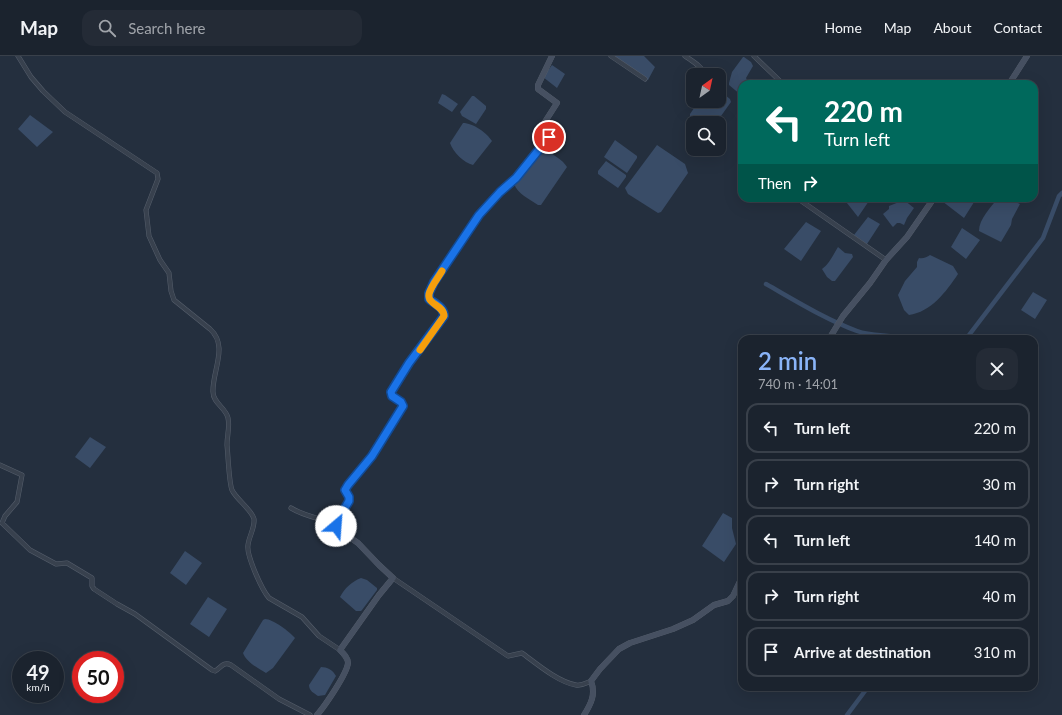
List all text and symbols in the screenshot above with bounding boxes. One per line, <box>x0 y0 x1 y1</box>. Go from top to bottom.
search box <box>82 10 362 46</box>
text: Map <box>20 16 58 39</box>
icon: search <box>96 17 118 39</box>
text: Search here <box>128 19 206 37</box>
text: Home <box>824 19 862 36</box>
text: Map <box>884 19 911 36</box>
text: About <box>933 19 971 36</box>
text: Contact <box>993 19 1042 36</box>
north arrow <box>686 68 726 108</box>
map controls <box>686 68 726 156</box>
text: 220 m <box>824 94 903 128</box>
icon: left <box>758 96 810 148</box>
button: search <box>686 116 726 156</box>
pin <box>532 120 566 154</box>
icon: arrive <box>538 126 560 148</box>
text: Turn left <box>824 128 890 150</box>
icon: right <box>799 172 821 194</box>
text: Then <box>758 174 791 192</box>
text: 2 min <box>758 346 817 375</box>
button: close <box>976 348 1018 390</box>
text: 740 m · 14:01 <box>758 376 838 392</box>
icon: left <box>760 417 782 439</box>
text: Turn left <box>794 419 850 437</box>
text: 220 m <box>974 419 1016 437</box>
icon: right <box>760 473 782 495</box>
text: Turn right <box>794 475 859 493</box>
text: 30 m <box>982 475 1016 493</box>
position arrow <box>315 505 357 547</box>
icon: left <box>760 529 782 551</box>
text: Turn left <box>794 531 850 549</box>
text: 140 m <box>974 531 1016 549</box>
icon: right <box>760 585 782 607</box>
text: Turn right <box>794 587 859 605</box>
text: 40 m <box>982 587 1016 605</box>
icon: arrive <box>760 641 782 663</box>
text: Arrive at destination <box>794 643 931 661</box>
text: 310 m <box>974 643 1016 661</box>
speed limit sign: 50 <box>72 651 124 703</box>
text: 49 <box>26 660 50 684</box>
text: km/h <box>26 681 50 693</box>

